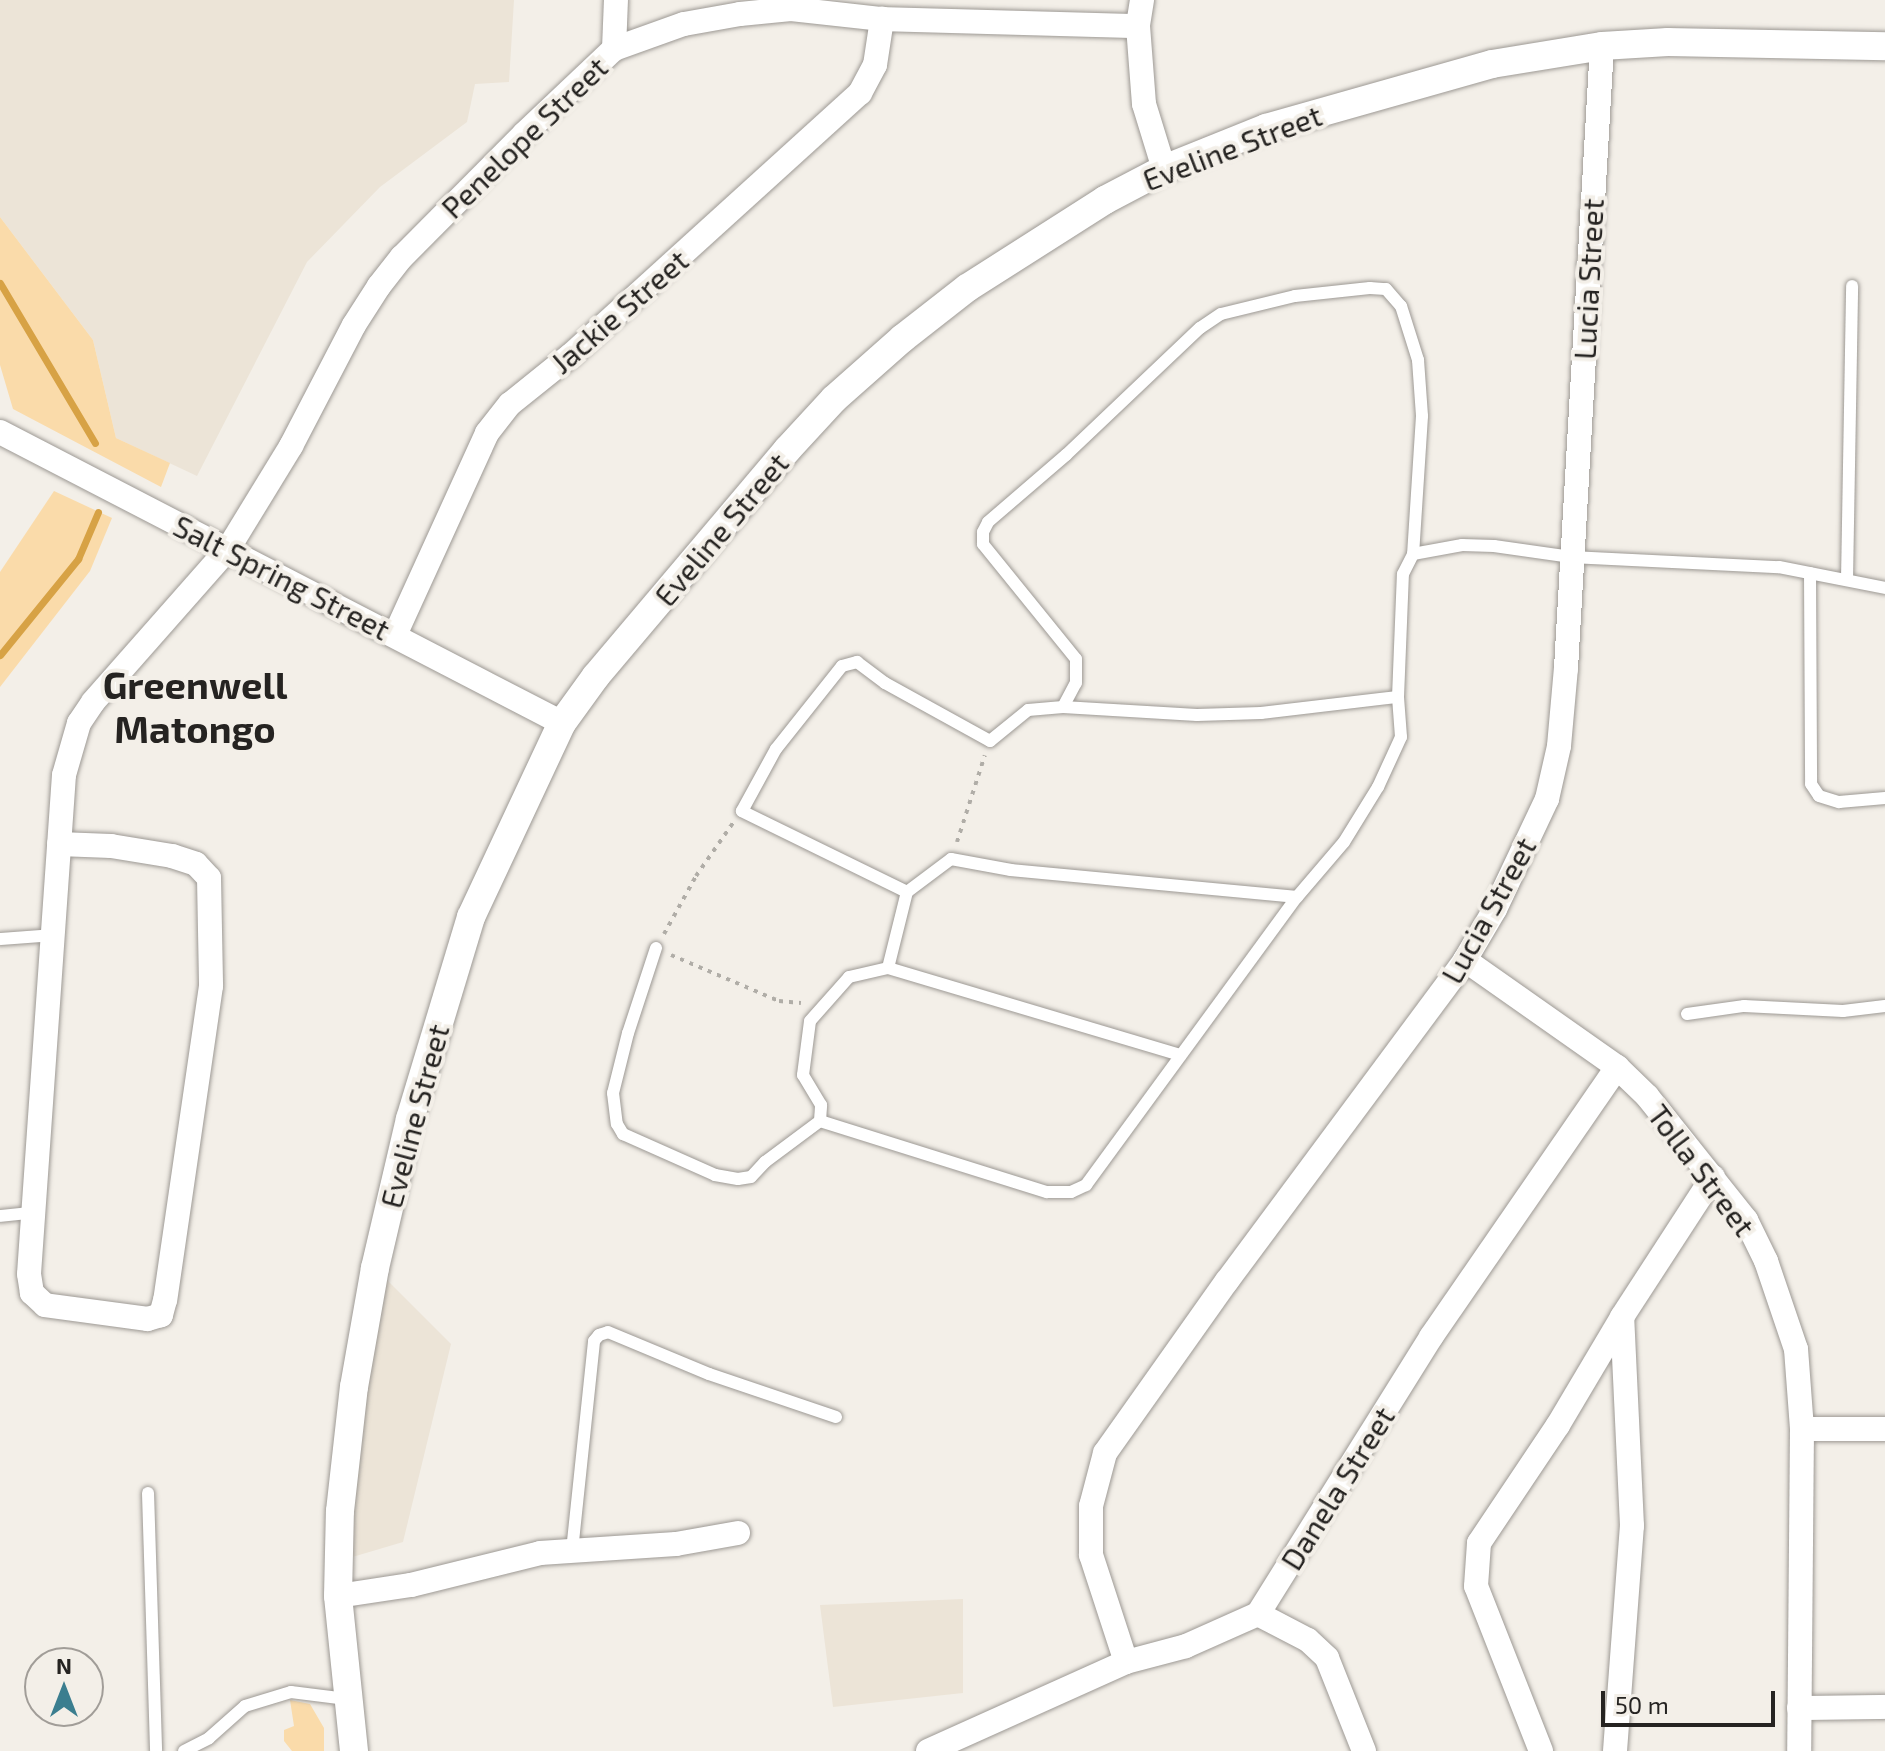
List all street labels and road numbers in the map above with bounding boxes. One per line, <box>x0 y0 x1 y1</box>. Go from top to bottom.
street label: Penelope Street <box>434 49 614 225</box>
street label: Eveline Street <box>1138 96 1326 198</box>
street label: Lucia Street <box>1566 198 1610 360</box>
street label: Jackie Street <box>543 242 695 380</box>
street label: Eveline Street <box>647 445 795 613</box>
street label: Salt Spring Street <box>168 507 396 647</box>
street label: Lucia Street <box>1433 831 1543 989</box>
street label: Eveline Street <box>372 1020 456 1212</box>
street label: Tolla Street <box>1641 1097 1763 1243</box>
street label: Danela Street <box>1273 1400 1401 1576</box>

